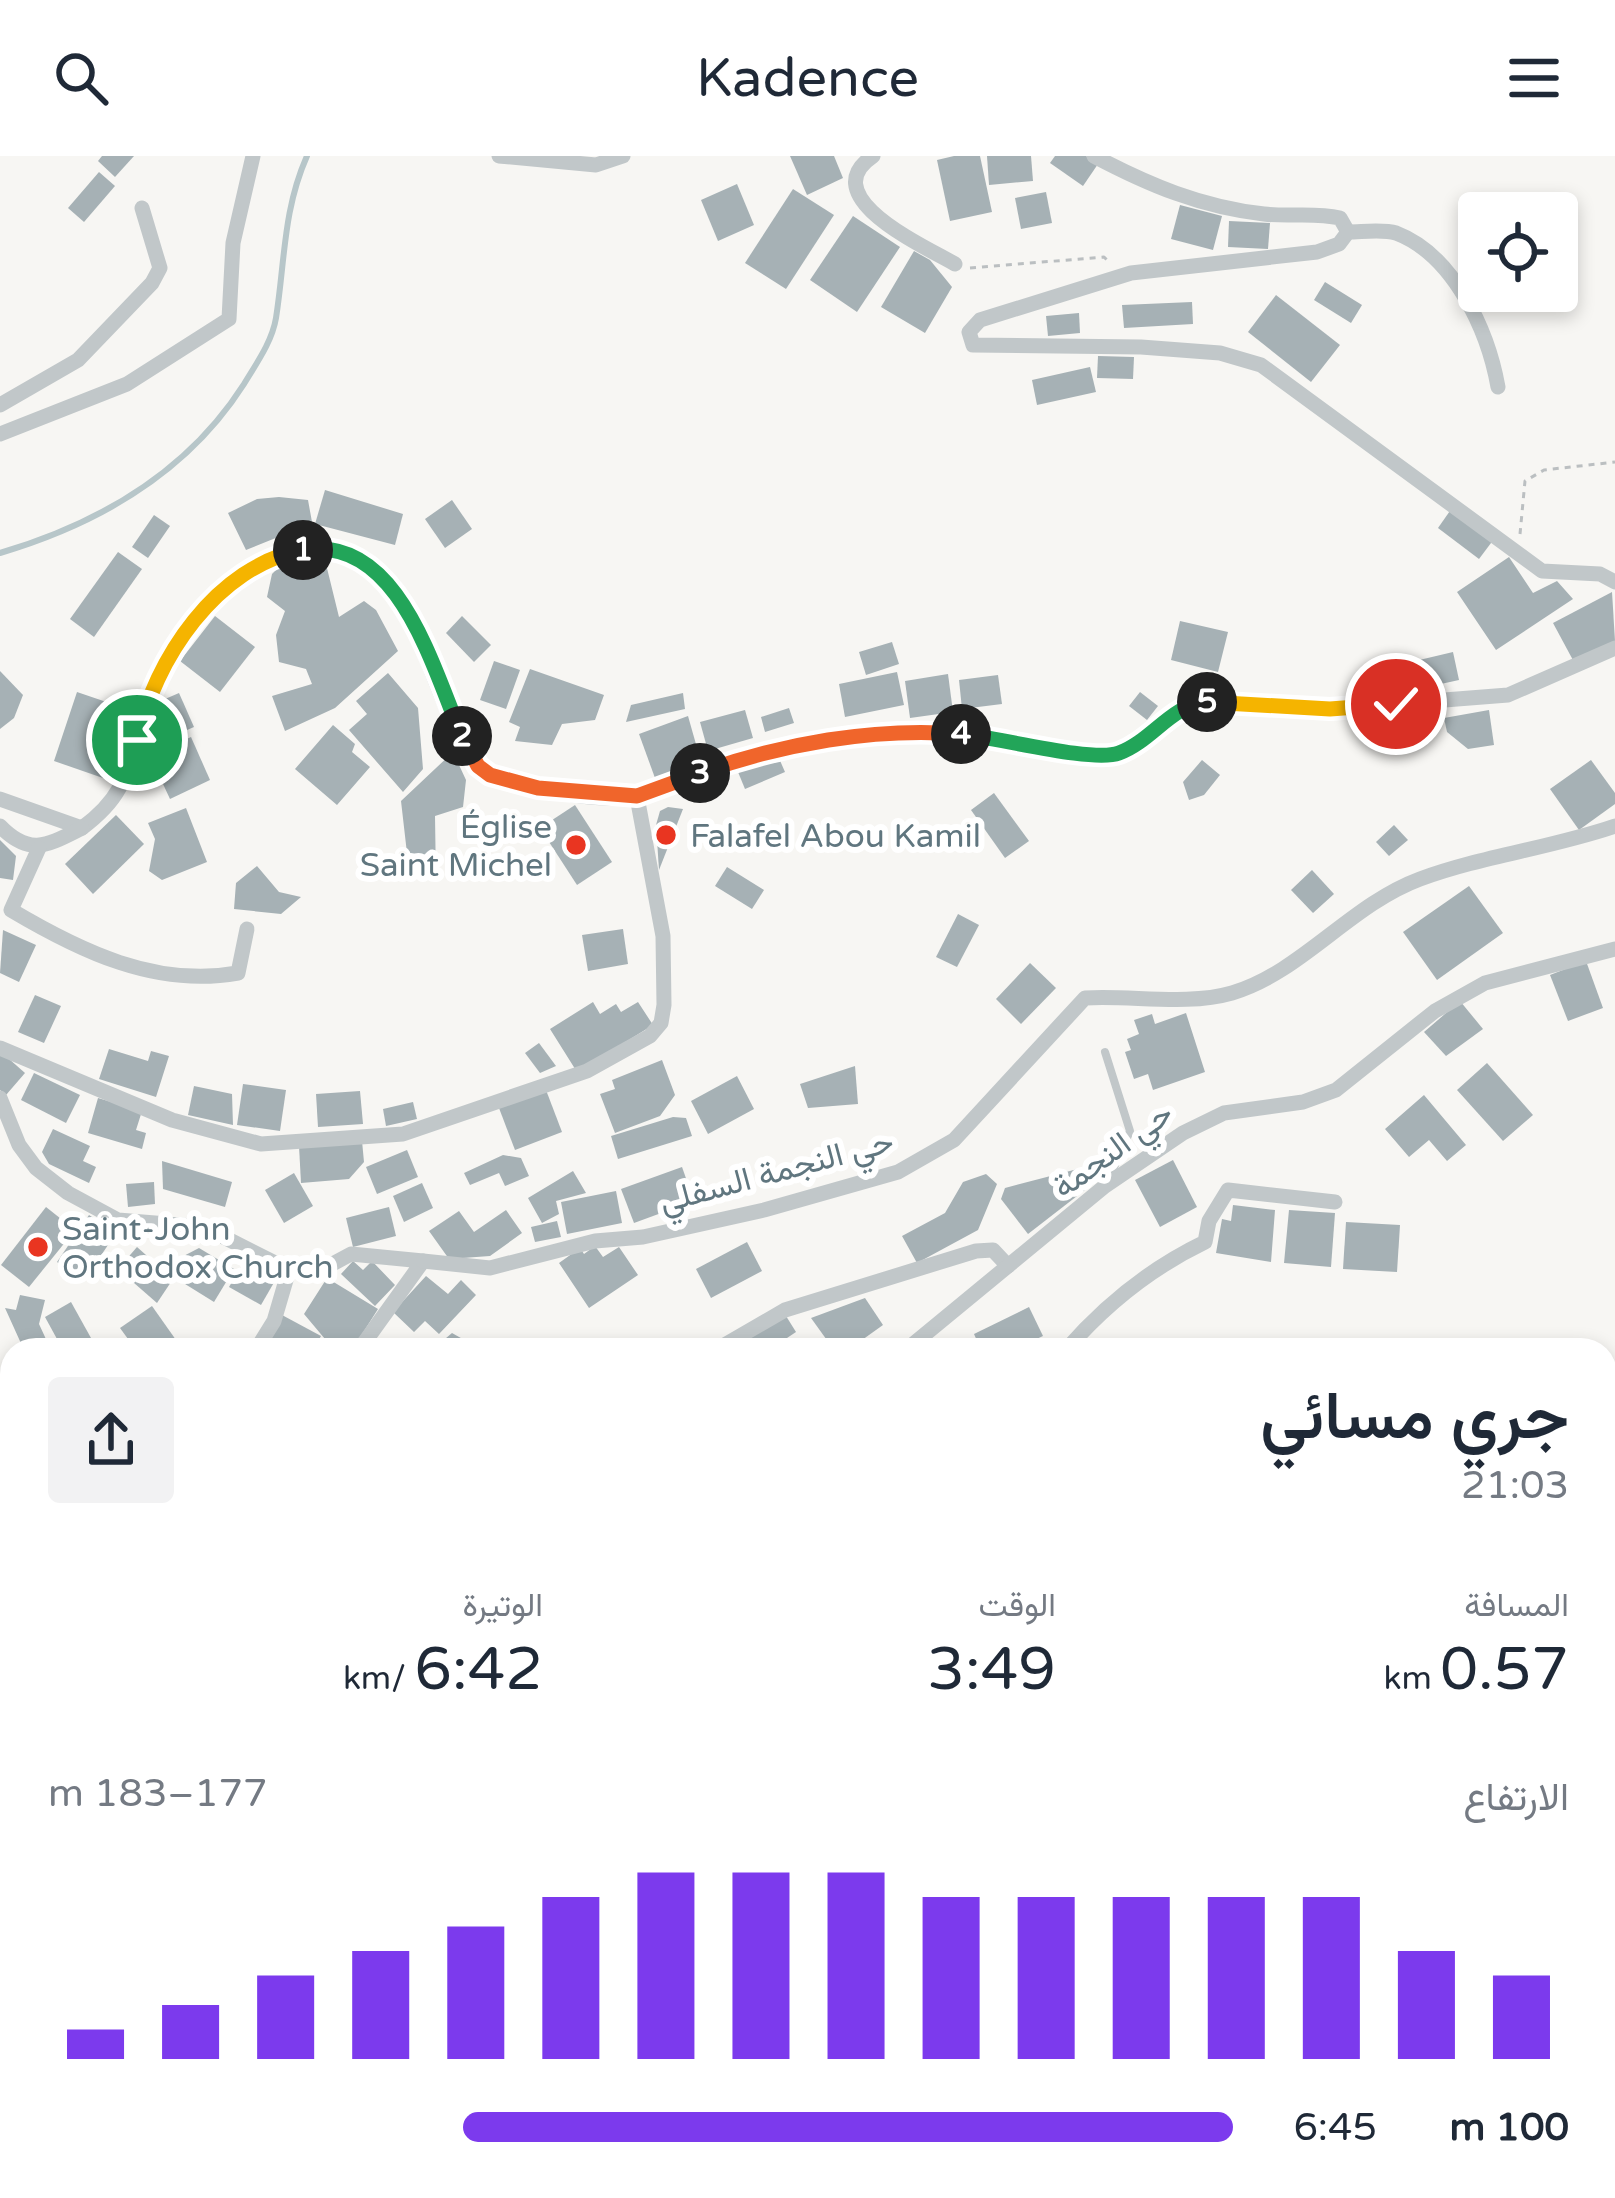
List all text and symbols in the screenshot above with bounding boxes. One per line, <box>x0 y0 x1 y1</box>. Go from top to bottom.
icon: search <box>48 45 114 111</box>
icon: menu <box>1501 45 1567 111</box>
text: Kadence <box>696 46 919 111</box>
map controls <box>1458 192 1578 312</box>
button: locate <box>1458 192 1578 312</box>
pin: 1 <box>273 520 333 580</box>
text: 1 <box>293 530 313 569</box>
pin <box>1345 653 1447 755</box>
icon: check <box>1363 671 1429 737</box>
pin: 5 <box>1177 672 1237 732</box>
text: 5 <box>1197 682 1217 721</box>
pin <box>86 689 188 791</box>
pin: 4 <box>931 704 991 764</box>
pin: 2 <box>432 706 492 766</box>
icon: arrive <box>104 707 170 773</box>
text: 4 <box>951 714 971 753</box>
text: 2 <box>452 716 472 755</box>
pin: 3 <box>670 743 730 803</box>
text: 3 <box>690 753 710 792</box>
place label: Église Saint Michel <box>360 808 552 885</box>
place label: Falafel Abou Kamil <box>690 817 981 856</box>
marker: Falafel Abou Kamil <box>653 822 679 848</box>
marker: Église Saint Michel <box>563 832 589 858</box>
street label: حي النجمة <box>1045 1094 1184 1212</box>
street label: حي النجمة السفلي <box>655 1121 899 1227</box>
place label: Saint-John Orthodox Church <box>62 1210 334 1287</box>
marker: Saint-John Orthodox Church <box>25 1234 51 1260</box>
button: share <box>48 1377 174 1503</box>
text: جري مسائي <box>1260 1377 1569 1457</box>
text: 21:03 <box>1461 1462 1569 1509</box>
text: الوتيرة <box>462 1586 543 1625</box>
text: الوقت <box>978 1586 1056 1625</box>
text: المسافة <box>1464 1586 1569 1625</box>
text: 6:42 <box>414 1634 543 1706</box>
text: 3:49 <box>927 1634 1056 1706</box>
text: 0.57 <box>1440 1634 1569 1706</box>
text: /km <box>343 1659 414 1698</box>
text: km <box>1383 1659 1440 1698</box>
text: 177–183 m <box>48 1770 268 1817</box>
text: الارتفاع <box>1463 1774 1569 1821</box>
text: 6:45 <box>1293 2104 1377 2151</box>
text: 100 m <box>1450 2104 1569 2151</box>

